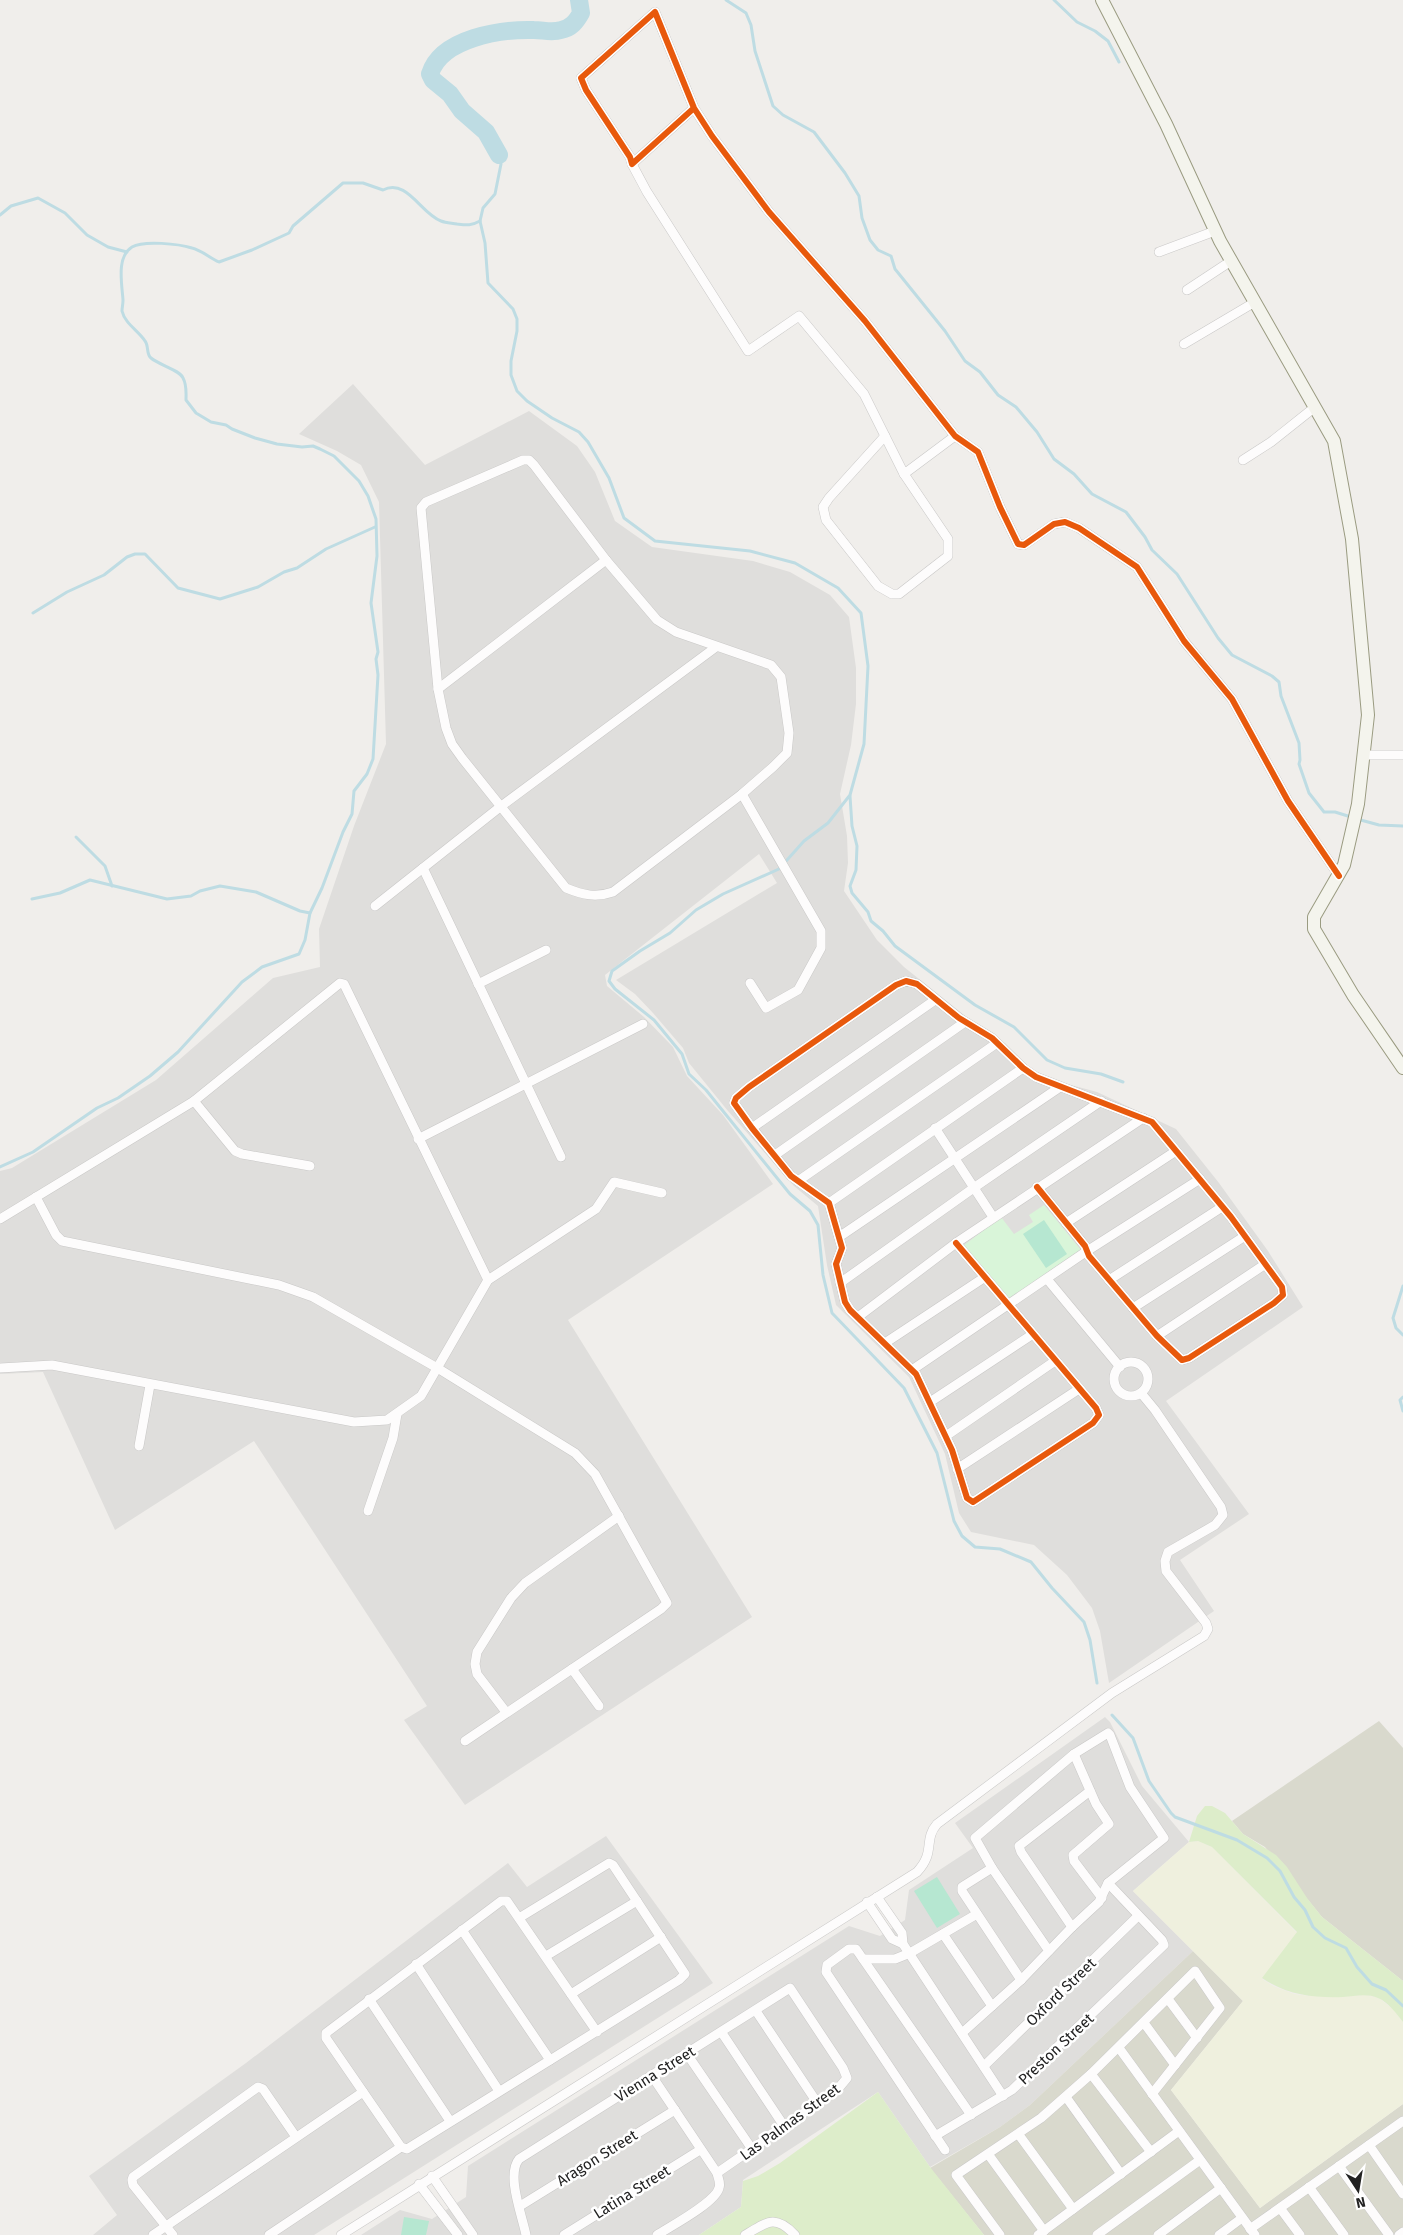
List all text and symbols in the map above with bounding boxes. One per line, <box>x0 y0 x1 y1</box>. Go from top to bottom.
street label: Oxford Street <box>1022 1954 1100 2030</box>
street label: Preston Street <box>1015 2009 1098 2088</box>
street label: Vienna Street <box>612 2042 699 2106</box>
street label: Las Palmas Street <box>737 2079 844 2164</box>
street label: Aragon Street <box>553 2126 641 2190</box>
street label: Latina Street <box>590 2161 674 2223</box>
north arrow <box>1333 2165 1383 2215</box>
text: N <box>1354 2193 1367 2212</box>

